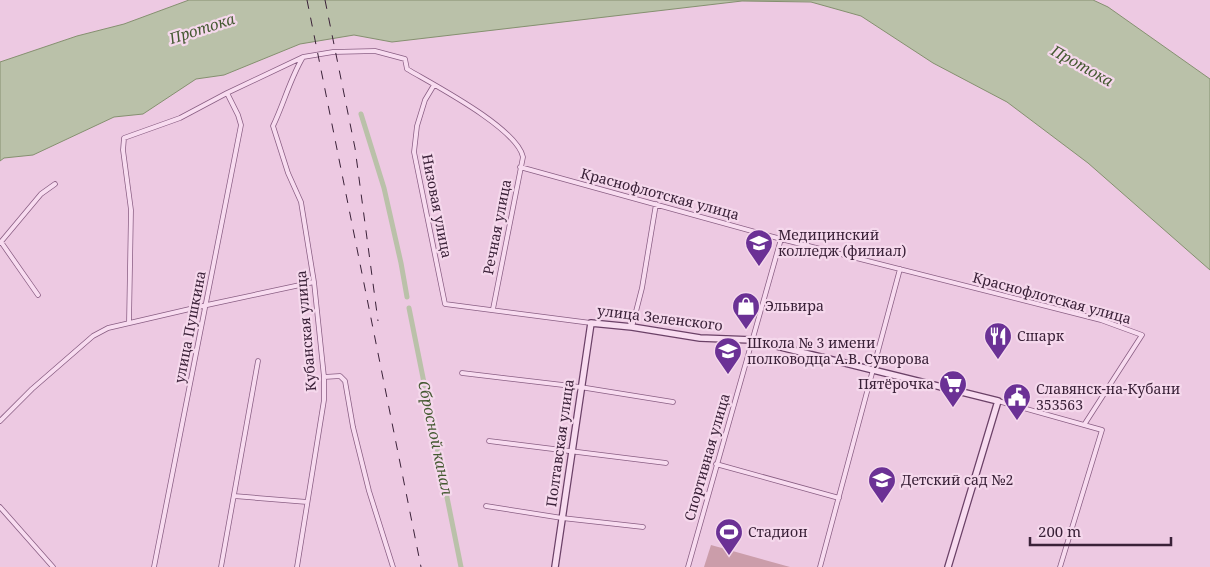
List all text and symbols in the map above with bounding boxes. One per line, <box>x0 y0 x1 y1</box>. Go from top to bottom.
water label: Протока <box>165 8 238 48</box>
water label: Протока <box>1047 39 1117 91</box>
street label: Низовая улица <box>418 152 457 260</box>
street label: Краснофлотская улица <box>579 163 741 224</box>
street label: Речная улица <box>478 177 515 276</box>
place label: Медицинский колледж (филиал) <box>778 225 907 260</box>
school or university icon: Медицинский колледж (филиал) <box>744 228 774 267</box>
street label: Краснофлотская улица <box>971 267 1133 328</box>
street label: улица Пушкина <box>169 269 210 385</box>
street label: Кубанская улица <box>291 270 320 392</box>
shop icon: Эльвира <box>731 291 761 330</box>
place label: Эльвира <box>765 296 824 315</box>
street label: улица Зеленского <box>596 300 724 335</box>
restaurant icon: Сшарк <box>983 321 1013 360</box>
place label: Сшарк <box>1017 326 1065 345</box>
place label: Школа № 3 имени полководца А.В. Суворова <box>747 333 929 368</box>
school or university icon: Школа № 3 имени полководца А.В. Суворова <box>713 336 743 375</box>
supermarket icon: Пятёрочка <box>938 369 968 408</box>
place label: Пятёрочка <box>858 374 934 393</box>
street label: Полтавская улица <box>541 378 578 508</box>
water label: Сбросной канал <box>414 379 458 497</box>
place label: Славянск-на-Кубани 353563 <box>1036 379 1180 414</box>
public building icon: Славянск-на-Кубани 353563 <box>1002 382 1032 421</box>
street label: Спортивная улица <box>679 391 734 523</box>
school or university icon: Детский сад №2 <box>867 465 897 504</box>
place label: Детский сад №2 <box>901 470 1013 489</box>
scale bar <box>1030 514 1171 546</box>
sports icon: Стадион <box>714 517 744 556</box>
text: 200 m <box>1038 521 1081 541</box>
place label: Стадион <box>748 522 808 541</box>

